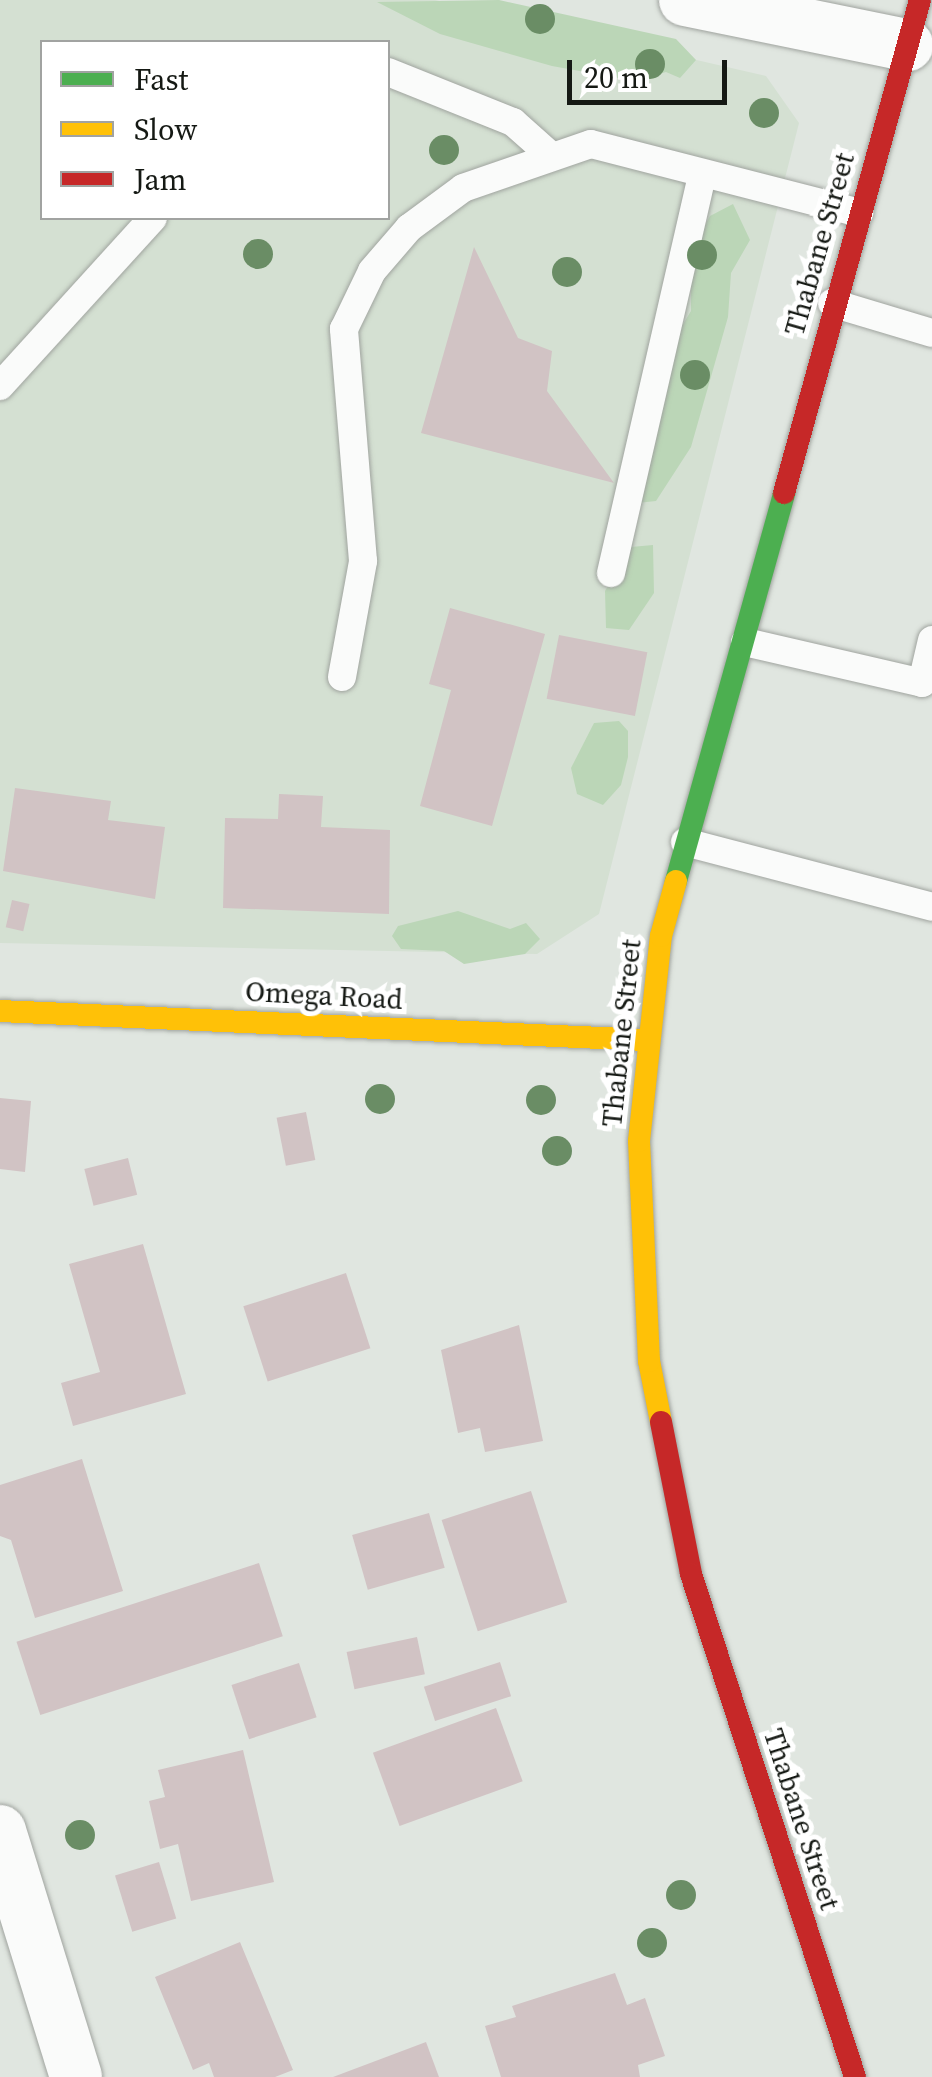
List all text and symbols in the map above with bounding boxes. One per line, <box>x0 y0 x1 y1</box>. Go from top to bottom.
legend <box>40 40 390 220</box>
scale bar <box>572 40 732 102</box>
text: 20 m <box>584 57 648 98</box>
text: Fast <box>134 59 188 100</box>
text: Slow <box>134 109 197 150</box>
street label: Thabane Street <box>777 149 861 339</box>
text: Jam <box>134 159 187 200</box>
street label: Thabane Street <box>594 938 648 1128</box>
street label: Omega Road <box>244 974 404 1016</box>
street label: Thabane Street <box>757 1724 847 1914</box>

